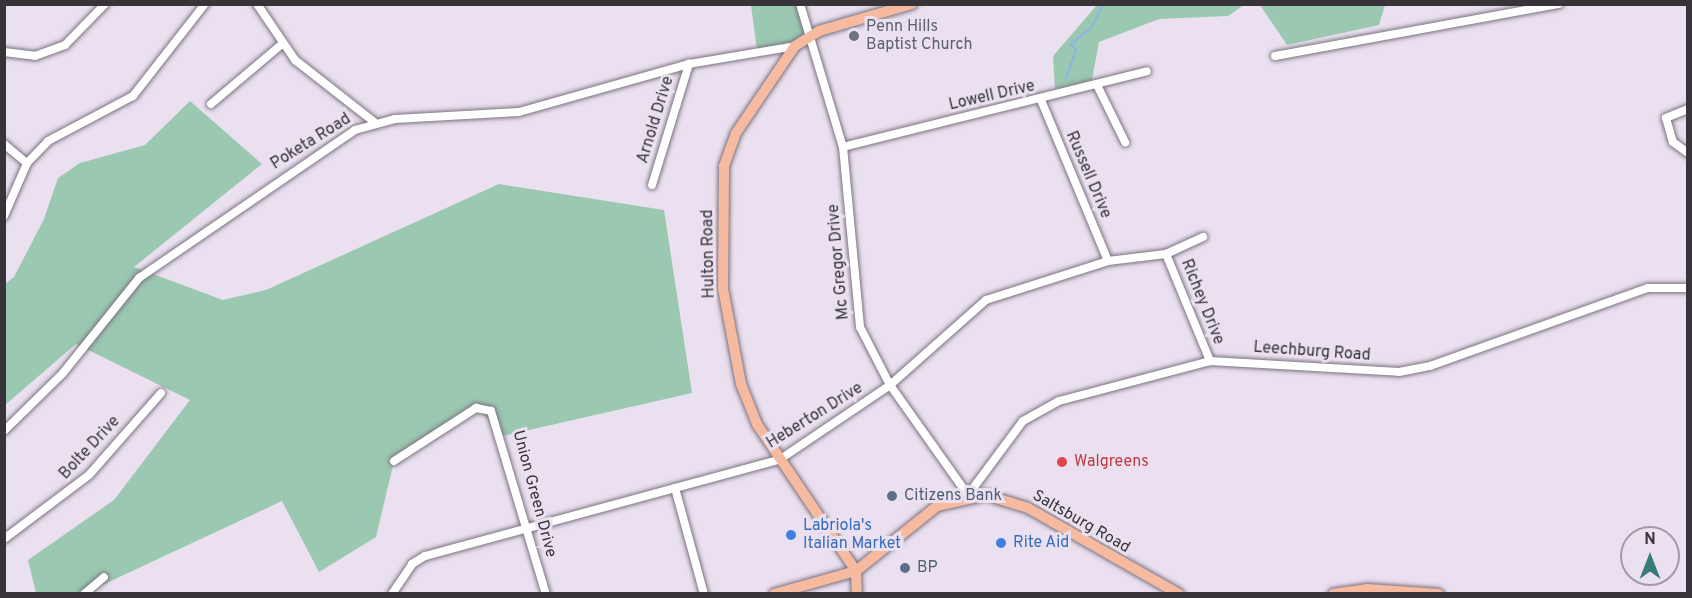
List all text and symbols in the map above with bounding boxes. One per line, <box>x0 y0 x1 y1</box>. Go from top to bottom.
place label: Penn Hills Baptist Church <box>866 17 972 55</box>
marker: Penn Hills Baptist Church <box>847 29 861 43</box>
street label: Arnold Drive <box>634 74 678 166</box>
street label: Lowell Drive <box>947 77 1037 115</box>
street label: Poketa Road <box>267 110 355 174</box>
street label: Russell Drive <box>1061 128 1115 222</box>
street label: Mc Gregor Drive <box>824 203 854 321</box>
street label: Hulton Road <box>699 209 719 299</box>
street label: Richey Drive <box>1176 257 1228 347</box>
street label: Leechburg Road <box>1253 338 1371 366</box>
street label: Heberton Drive <box>763 379 867 453</box>
street label: Bolte Drive <box>56 412 124 484</box>
street label: Union Green Drive <box>508 428 560 560</box>
place label: Walgreens <box>1074 452 1149 472</box>
marker: Walgreens <box>1055 455 1069 469</box>
place label: Citizens Bank <box>904 486 1002 506</box>
street label: Saltsburg Road <box>1029 486 1133 558</box>
marker: Citizens Bank <box>885 489 899 503</box>
place label: Labriola's Italian Market <box>803 516 901 554</box>
north arrow <box>1620 526 1680 586</box>
marker: Labriola's Italian Market <box>784 528 798 542</box>
text: N <box>1644 530 1656 550</box>
place label: Rite Aid <box>1013 533 1070 553</box>
marker: Rite Aid <box>994 536 1008 550</box>
place label: BP <box>917 558 938 578</box>
marker: BP <box>898 561 912 575</box>

